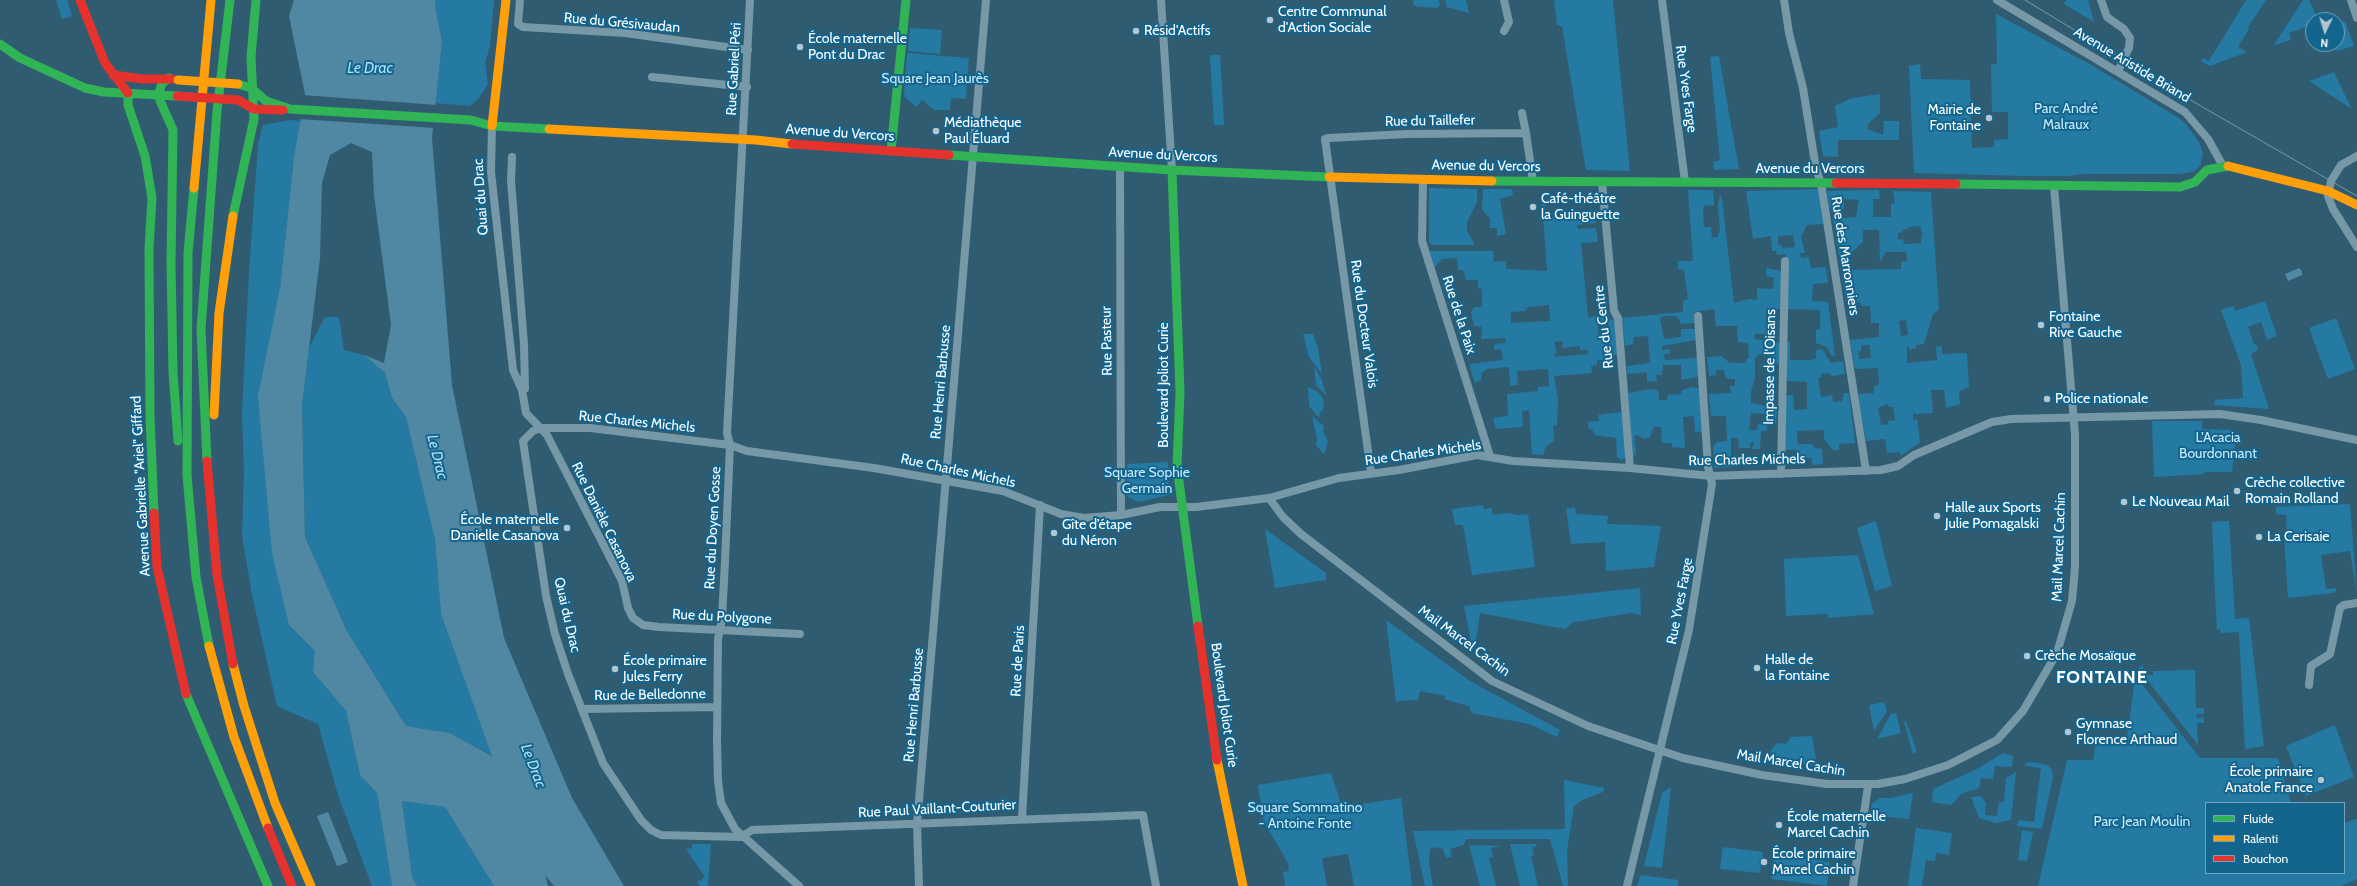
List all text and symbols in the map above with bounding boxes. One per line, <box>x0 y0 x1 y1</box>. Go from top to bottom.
place label: Centre Communal d'Action Sociale <box>1278 4 1386 36</box>
street label: Rue du Grésivaudan <box>563 10 681 36</box>
north arrow <box>2305 12 2345 52</box>
marker: Centre Communal d'Action Sociale <box>1265 15 1275 25</box>
street label: Rue Gabriel Péri <box>723 22 745 116</box>
place label: Résid'Actifs <box>1144 23 1211 39</box>
street label: Avenue Aristide Briand <box>2071 24 2193 106</box>
marker: Résid'Actifs <box>1131 26 1141 36</box>
place label: École maternelle Pont du Drac <box>808 31 907 64</box>
text: N <box>2320 36 2329 50</box>
marker: École maternelle Pont du Drac <box>795 42 805 52</box>
street label: Rue Yves Farge <box>1672 44 1700 134</box>
water label: Le Drac <box>347 60 393 78</box>
park label: Square Jean Jaurès <box>881 71 989 87</box>
park label: Parc André Malraux <box>2034 101 2098 134</box>
place label: Mairie de Fontaine <box>1927 102 1981 134</box>
street label: Rue du Taillefer <box>1385 112 1475 130</box>
marker: Mairie de Fontaine <box>1984 113 1994 123</box>
place label: Médiathèque Paul Éluard <box>944 115 1021 148</box>
street label: Avenue du Vercors <box>785 121 895 145</box>
marker: Médiathèque Paul Éluard <box>931 126 941 136</box>
street label: Avenue du Vercors <box>1108 144 1218 166</box>
street label: Avenue du Vercors <box>1431 157 1541 175</box>
street label: Quai du Drac <box>470 158 492 236</box>
street label: Avenue du Vercors <box>1755 161 1865 177</box>
place label: Café-théâtre la Guinguette <box>1541 191 1620 224</box>
street label: Rue des Marronniers <box>1827 195 1863 317</box>
marker: Café-théâtre la Guinguette <box>1528 202 1538 212</box>
street label: Rue du Docteur Valois <box>1347 259 1381 389</box>
street label: Rue de la Paix <box>1438 274 1480 356</box>
street label: Rue du Centre <box>1591 284 1617 370</box>
street label: Rue Pasteur <box>1098 306 1116 376</box>
street label: Impasse de l'Oisans <box>1761 309 1779 425</box>
place label: Fontaine Rive Gauche <box>2049 309 2122 342</box>
marker: Fontaine Rive Gauche <box>2036 320 2046 330</box>
street label: Boulevard Joliot Curie <box>1156 322 1172 448</box>
street label: Rue Henri Barbusse <box>928 324 954 440</box>
place label: Police nationale <box>2055 391 2148 407</box>
marker: Police nationale <box>2042 394 2052 404</box>
street label: Avenue Gabrielle "Ariel" Giffard <box>128 395 154 577</box>
street label: Rue Charles Michels <box>578 408 696 436</box>
park label: L'Acacia Bourdonnant <box>2179 430 2257 462</box>
water label: Le Drac <box>423 433 451 481</box>
street label: Rue Charles Michels <box>1364 437 1482 469</box>
street label: Rue Charles Michels <box>899 451 1017 491</box>
street label: Rue Charles Michels <box>1688 451 1806 469</box>
street label: Rue Danièle Casanova <box>568 459 640 585</box>
park label: Square Sophie Germain <box>1104 465 1190 498</box>
street label: Rue du Doyen Gosse <box>701 466 725 590</box>
place label: Crèche collective Romain Rolland <box>2245 475 2345 508</box>
marker: Crèche collective Romain Rolland <box>2232 486 2242 496</box>
street label: Mail Marcel Cachin <box>2049 492 2069 602</box>
place label: Le Nouveau Mail <box>2132 494 2229 510</box>
marker: Le Nouveau Mail <box>2119 497 2129 507</box>
place label: Halle aux Sports Julie Pomagalski <box>1945 500 2041 532</box>
marker: Halle aux Sports Julie Pomagalski <box>1932 511 1942 521</box>
place label: École maternelle Danielle Casanova <box>451 512 559 544</box>
place label: Gîte d’étape du Néron <box>1062 517 1132 550</box>
marker: École maternelle Danielle Casanova <box>562 523 572 533</box>
marker: Gîte d’étape du Néron <box>1049 528 1059 538</box>
place label: La Cerisaie <box>2267 529 2330 545</box>
marker: La Cerisaie <box>2254 532 2264 542</box>
street label: Rue Yves Farge <box>1663 556 1697 646</box>
street label: Quai du Drac <box>550 576 584 654</box>
street label: Mail Marcel Cachin <box>1415 602 1513 680</box>
street label: Rue du Polygone <box>672 606 772 628</box>
street label: Rue de Paris <box>1008 625 1028 697</box>
street label: Boulevard Joliot Curie <box>1207 642 1241 768</box>
street label: Rue Henri Barbusse <box>901 647 927 763</box>
place label: Crèche Mosaïque <box>2035 648 2136 664</box>
marker: Crèche Mosaïque <box>2022 651 2032 661</box>
place label: Halle de la Fontaine <box>1765 652 1830 684</box>
place label: École primaire Jules Ferry <box>623 653 707 686</box>
marker: Halle de la Fontaine <box>1752 663 1762 673</box>
marker: École primaire Jules Ferry <box>610 664 620 674</box>
district label: FONTAINE <box>2056 667 2148 689</box>
street label: Rue de Belledonne <box>594 686 706 704</box>
place label: Gymnase Florence Arthaud <box>2076 716 2177 748</box>
marker: Gymnase Florence Arthaud <box>2063 727 2073 737</box>
water label: Le Drac <box>516 742 550 790</box>
street label: Mail Marcel Cachin <box>1736 746 1846 780</box>
place label: École primaire Anatole France <box>2225 764 2313 796</box>
marker: École primaire Anatole France <box>2316 775 2326 785</box>
street label: Rue Paul Vaillant-Couturier <box>858 796 1016 822</box>
park label: Square Sommatino - Antoine Fonte <box>1248 800 1362 832</box>
legend <box>2205 802 2345 874</box>
place label: École maternelle Marcel Cachin <box>1787 809 1886 842</box>
text: Fluide <box>2243 811 2274 826</box>
park label: Parc Jean Moulin <box>2094 814 2190 830</box>
marker: École maternelle Marcel Cachin <box>1774 820 1784 830</box>
text: Ralenti <box>2243 831 2278 846</box>
place label: École primaire Marcel Cachin <box>1772 846 1856 878</box>
text: Bouchon <box>2243 851 2288 866</box>
marker: École primaire Marcel Cachin <box>1759 857 1769 867</box>

